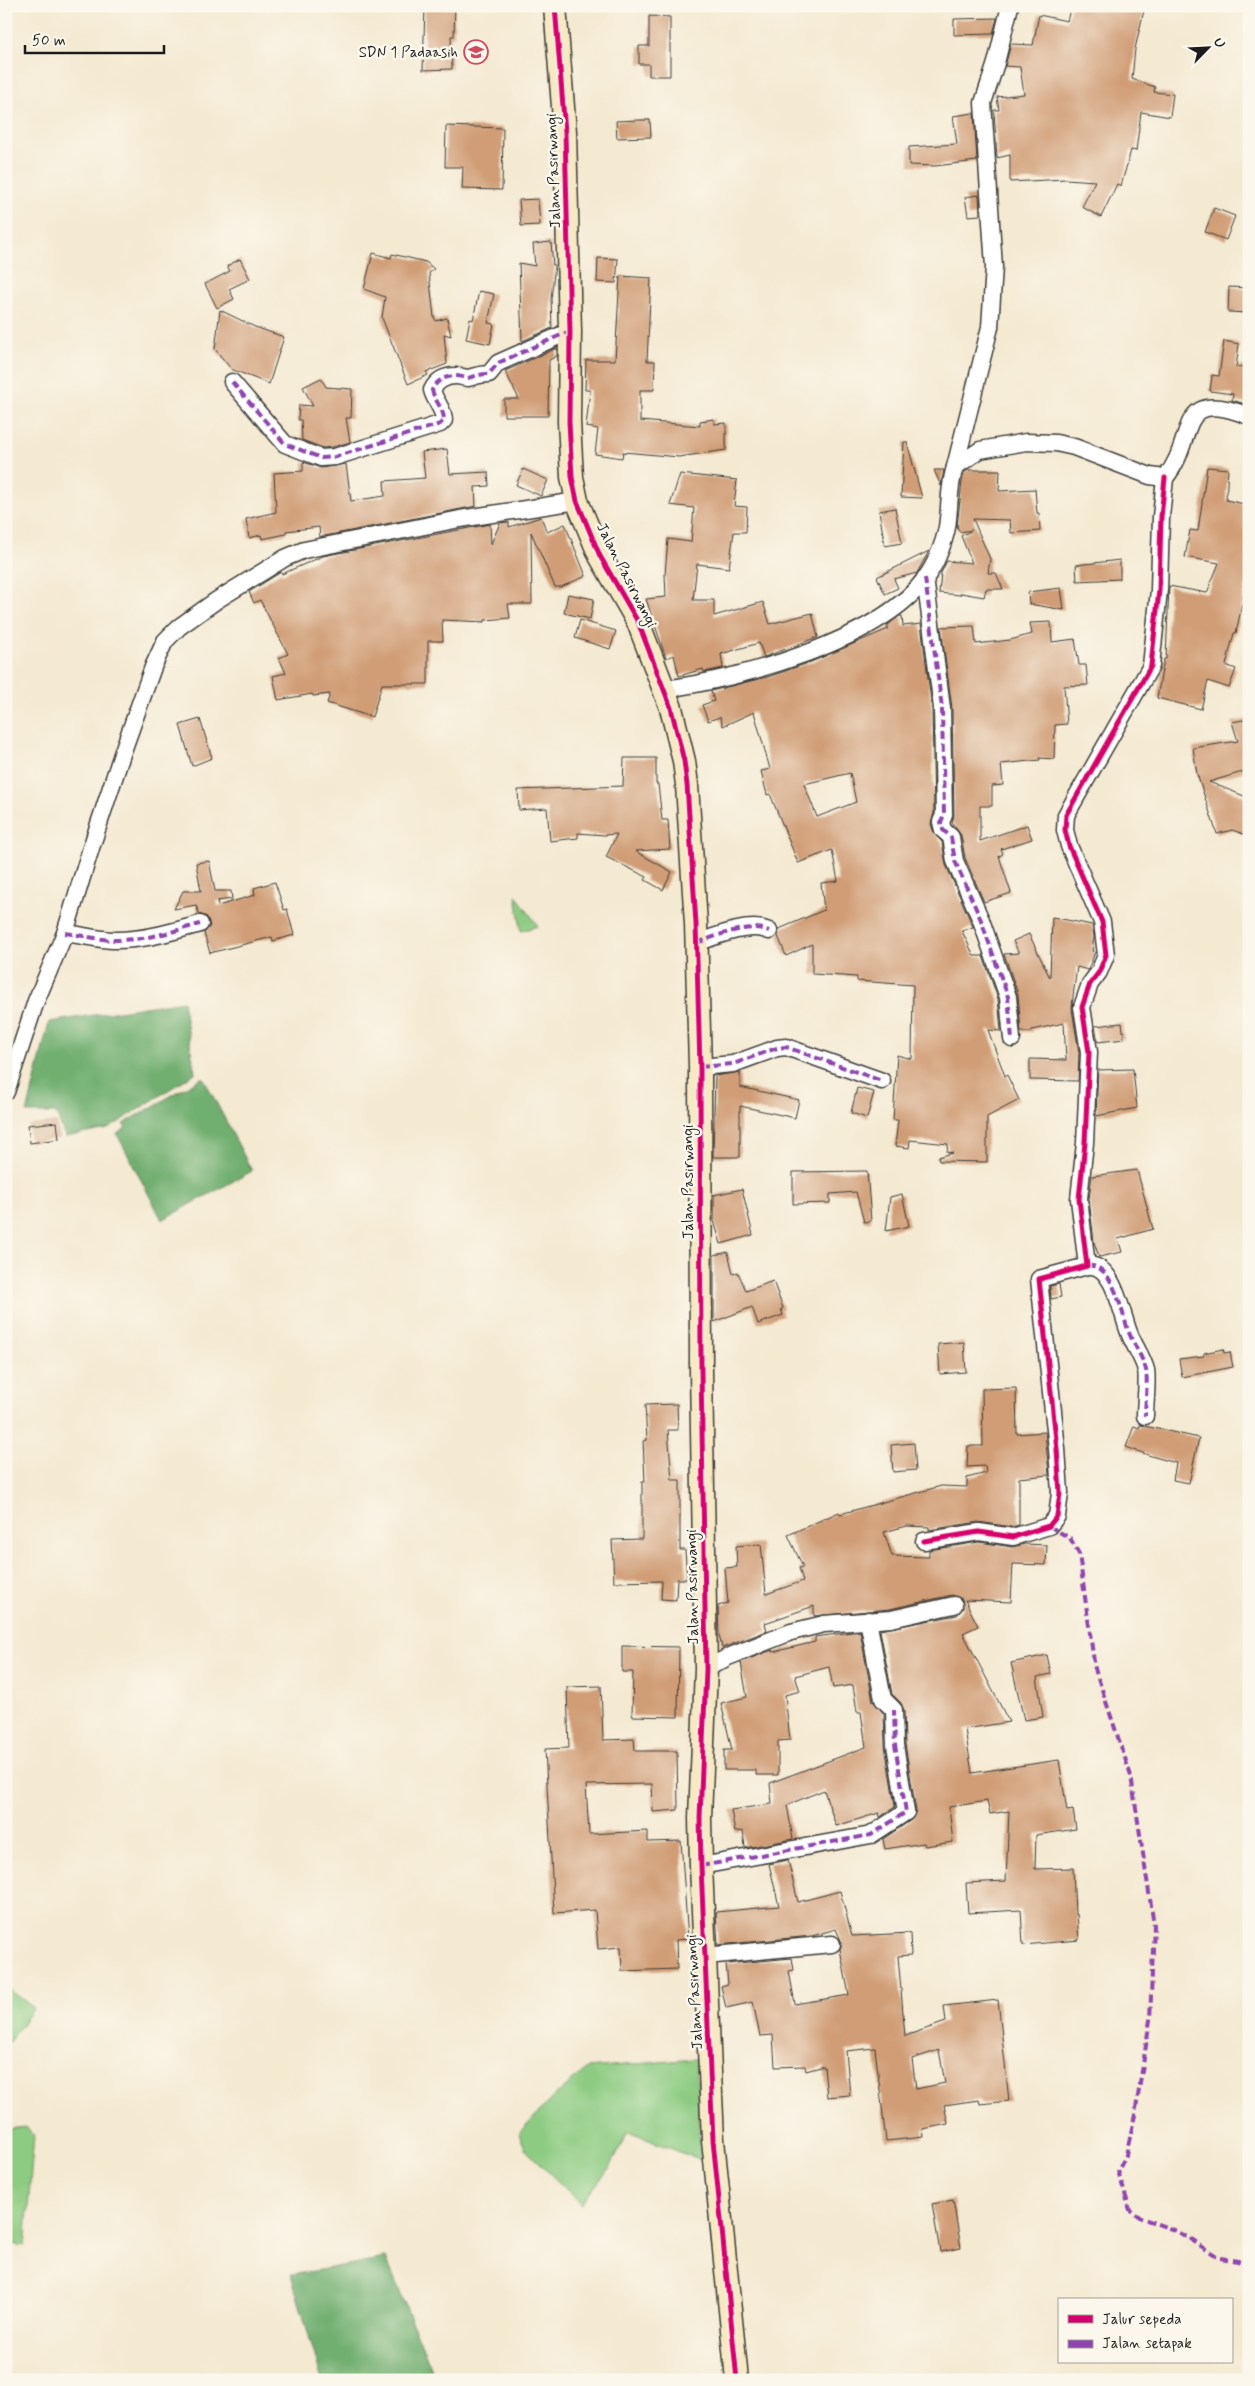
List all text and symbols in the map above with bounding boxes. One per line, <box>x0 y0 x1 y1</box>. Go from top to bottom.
scale bar <box>25 22 164 54</box>
north arrow <box>1182 22 1232 72</box>
text: 50 m <box>32 31 66 51</box>
text: U <box>1209 35 1229 51</box>
school or university icon: SDN 1 Padaasih <box>463 39 489 65</box>
place label: SDN 1 Padaasih <box>359 43 458 63</box>
street label: Jalan Pasirwangi <box>542 113 567 229</box>
street label: Jalan Pasirwangi <box>590 520 661 632</box>
street label: Jalan Pasirwangi <box>679 1124 700 1240</box>
street label: Jalan Pasirwangi <box>682 1529 705 1645</box>
street label: Jalan Pasirwangi <box>682 1934 709 2050</box>
legend <box>1058 2298 1232 2364</box>
text: Jalur sepeda <box>1102 2310 1182 2330</box>
text: Jalan setapak <box>1102 2334 1192 2354</box>

